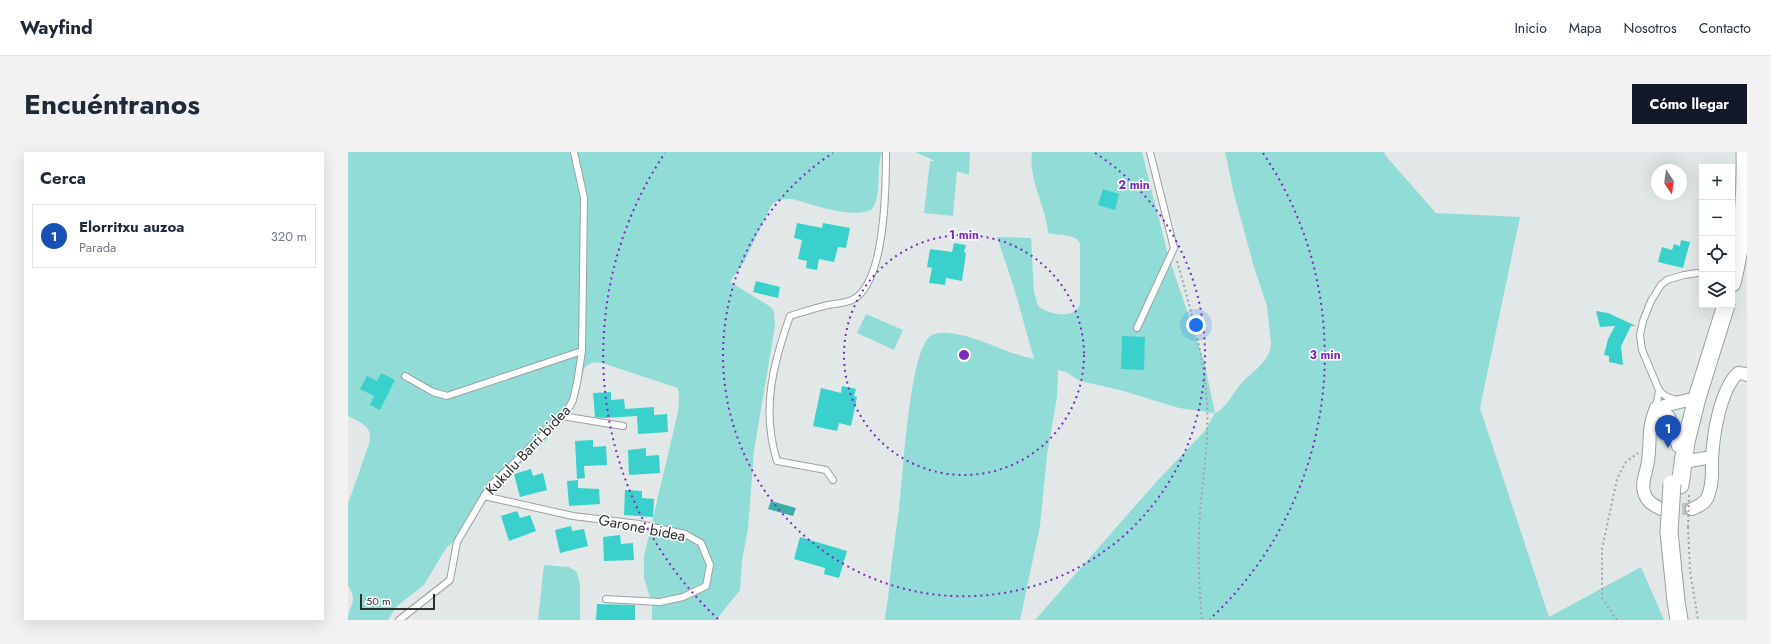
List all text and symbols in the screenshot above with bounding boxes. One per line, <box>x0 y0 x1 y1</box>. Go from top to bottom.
text: Wayfind <box>20 14 93 41</box>
text: Inicio <box>1514 18 1547 38</box>
text: Mapa <box>1569 18 1602 38</box>
text: Nosotros <box>1624 18 1677 38</box>
text: Contacto <box>1699 18 1751 38</box>
text: Encuéntranos <box>24 84 200 125</box>
button: Cómo llegar <box>1632 84 1747 124</box>
north arrow <box>1651 164 1687 200</box>
map controls <box>1699 164 1735 308</box>
button: + <box>1699 164 1735 200</box>
text: Cerca <box>40 166 86 190</box>
text: 2 min <box>1118 176 1150 194</box>
button: − <box>1699 200 1735 236</box>
text: Elorritxu auzoa <box>79 216 184 238</box>
text: 1 min <box>949 226 979 244</box>
text: 1 <box>51 227 57 246</box>
text: 320 m <box>271 227 307 246</box>
button: locate <box>1699 236 1735 272</box>
text: Parada <box>79 238 116 257</box>
button: layers <box>1699 272 1735 308</box>
your location <box>1186 315 1206 335</box>
text: 3 min <box>1309 346 1341 364</box>
centre of rings <box>957 348 971 362</box>
street label: Kukulu Barri bidea <box>480 400 576 500</box>
pin: 1 <box>1655 415 1681 448</box>
street label: Garone bidea <box>597 509 687 547</box>
scale bar <box>360 592 435 611</box>
text: 50 m <box>366 593 391 609</box>

